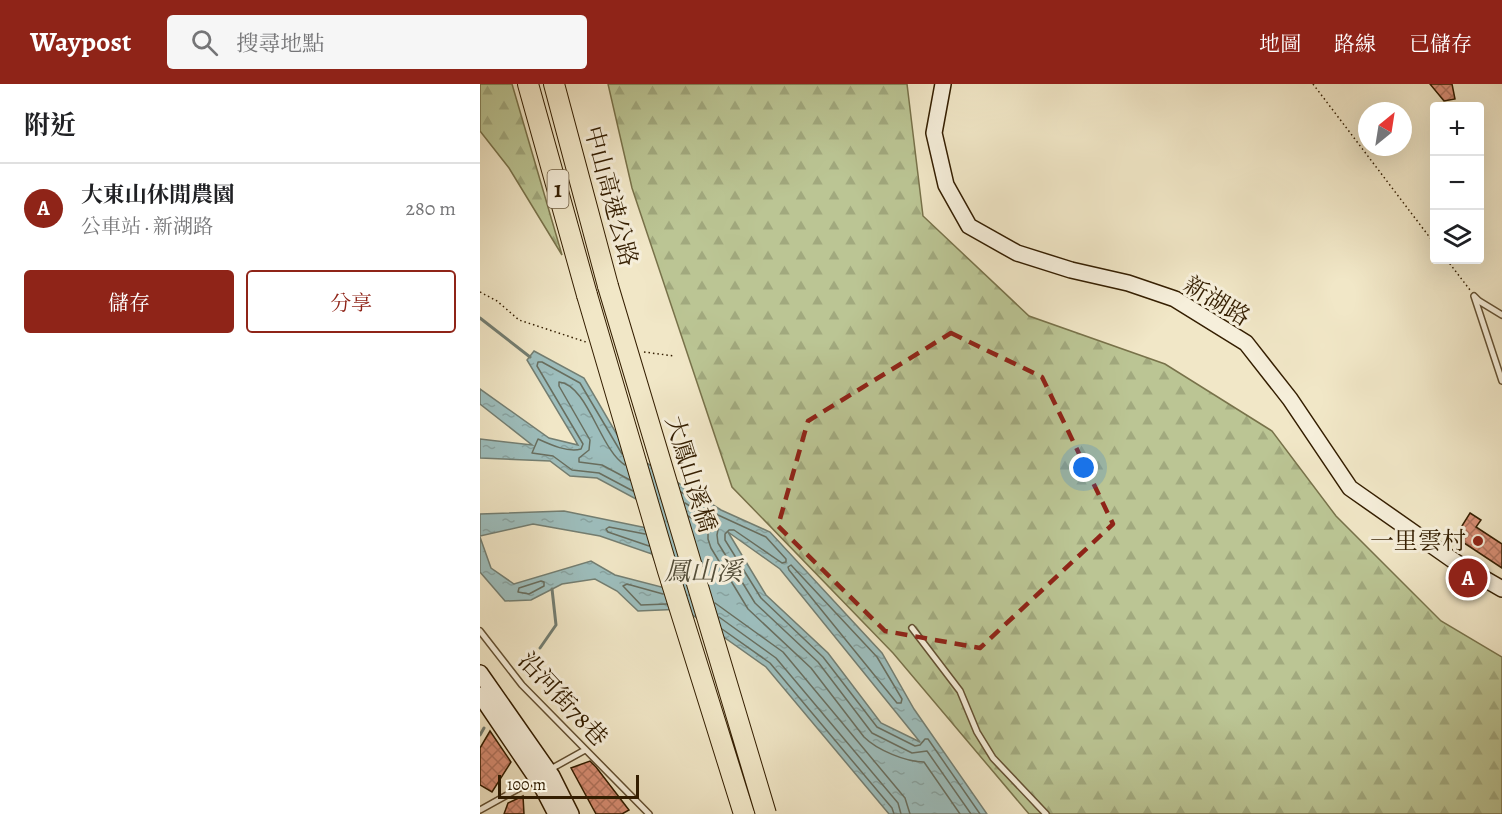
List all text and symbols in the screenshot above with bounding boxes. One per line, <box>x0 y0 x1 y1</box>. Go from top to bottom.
search box <box>167 15 587 69</box>
text: Waypost <box>30 23 131 61</box>
icon: search <box>188 26 221 59</box>
text: 搜尋地點 <box>236 29 324 59</box>
text: 地圖 <box>1259 30 1301 58</box>
text: 路線 <box>1334 30 1376 58</box>
text: 已儲存 <box>1409 30 1472 58</box>
north arrow <box>1358 102 1412 156</box>
map controls <box>1430 102 1484 264</box>
button: + <box>1430 102 1484 156</box>
text: 附近 <box>24 108 76 143</box>
street label: 中山高速公路 <box>577 122 645 270</box>
button: − <box>1430 156 1484 210</box>
road number: 1 <box>548 170 568 208</box>
text: 大東山休閒農園 <box>81 180 235 210</box>
text: A <box>37 195 50 222</box>
text: 280 m <box>406 195 456 222</box>
button: layers <box>1430 210 1484 264</box>
text: 公車站 · 新湖路 <box>81 213 213 240</box>
street label: 新湖路 <box>1178 269 1256 333</box>
button: 儲存 <box>24 270 234 333</box>
button: 分享 <box>246 270 456 333</box>
street label: 大鳳山溪橋 <box>658 412 724 536</box>
your location <box>1069 453 1098 482</box>
place label: 一里雲村 <box>1370 525 1466 557</box>
marker: 一里雲村 <box>1471 534 1485 548</box>
water label: 鳳山溪 <box>664 554 745 589</box>
pin: A <box>1448 556 1488 600</box>
street label: 沿河街78巷 <box>511 645 615 753</box>
scale bar <box>498 772 639 800</box>
text: 100 m <box>507 774 546 796</box>

